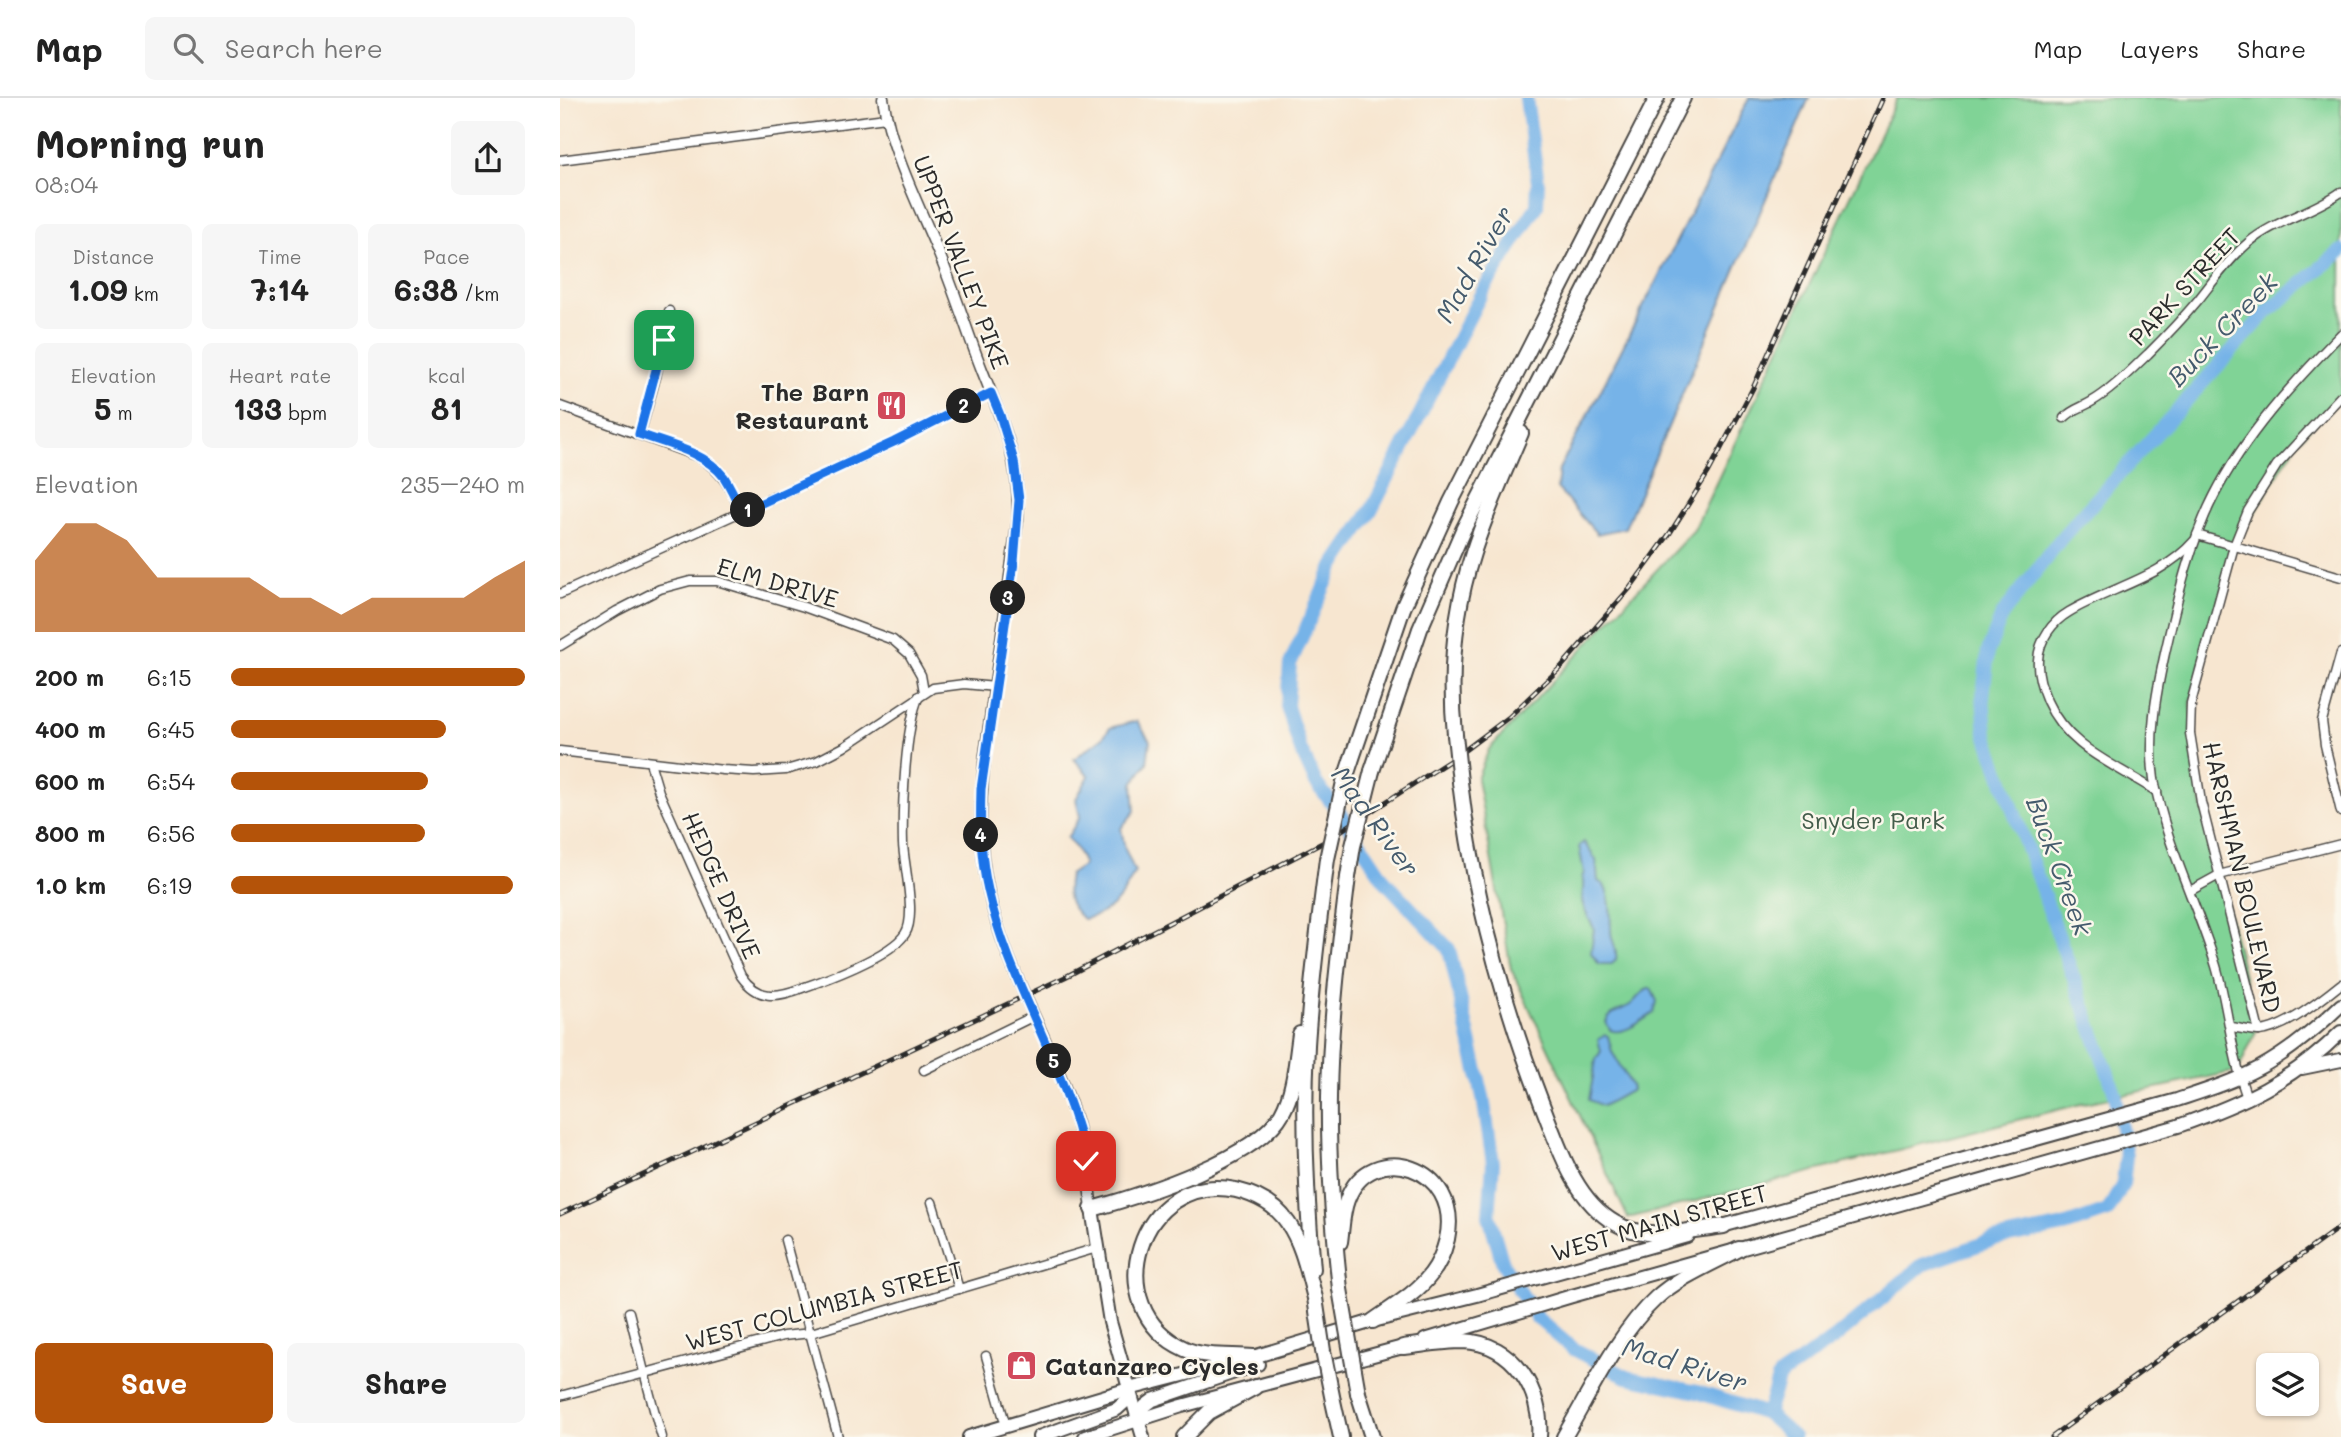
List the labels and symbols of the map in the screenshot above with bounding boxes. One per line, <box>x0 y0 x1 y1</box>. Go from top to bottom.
street label: UPPER VALLEY PIKE <box>907 151 1017 373</box>
water label: Mad River <box>1427 200 1521 328</box>
street label: PARK STREET <box>2121 221 2247 351</box>
water label: Buck Creek <box>2159 264 2286 393</box>
pin <box>634 310 694 370</box>
place label: The Barn Restaurant <box>735 376 869 435</box>
restaurant icon: The Barn Restaurant <box>875 388 909 422</box>
pin: 2 <box>946 388 982 424</box>
pin: 1 <box>730 492 766 528</box>
street label: ELM DRIVE <box>714 550 842 614</box>
pin: 3 <box>990 580 1026 616</box>
street label: HARSHMAN BOULEVARD <box>2197 738 2289 1016</box>
water label: Mad River <box>1324 759 1428 883</box>
water label: Buck Creek <box>2019 792 2101 941</box>
park label: Snyder Park <box>1801 804 1945 835</box>
street label: HEDGE DRIVE <box>676 806 768 964</box>
pin: 4 <box>964 818 998 852</box>
pin: 5 <box>1036 1044 1072 1079</box>
pin <box>1056 1131 1116 1191</box>
street label: WEST MAIN STREET <box>1547 1176 1771 1268</box>
street label: WEST COLUMBIA STREET <box>682 1253 966 1357</box>
water label: Mad River <box>1618 1329 1752 1399</box>
shop icon: Catanzaro Cycles <box>1005 1348 1039 1382</box>
place label: Catanzaro Cycles <box>1045 1350 1259 1381</box>

